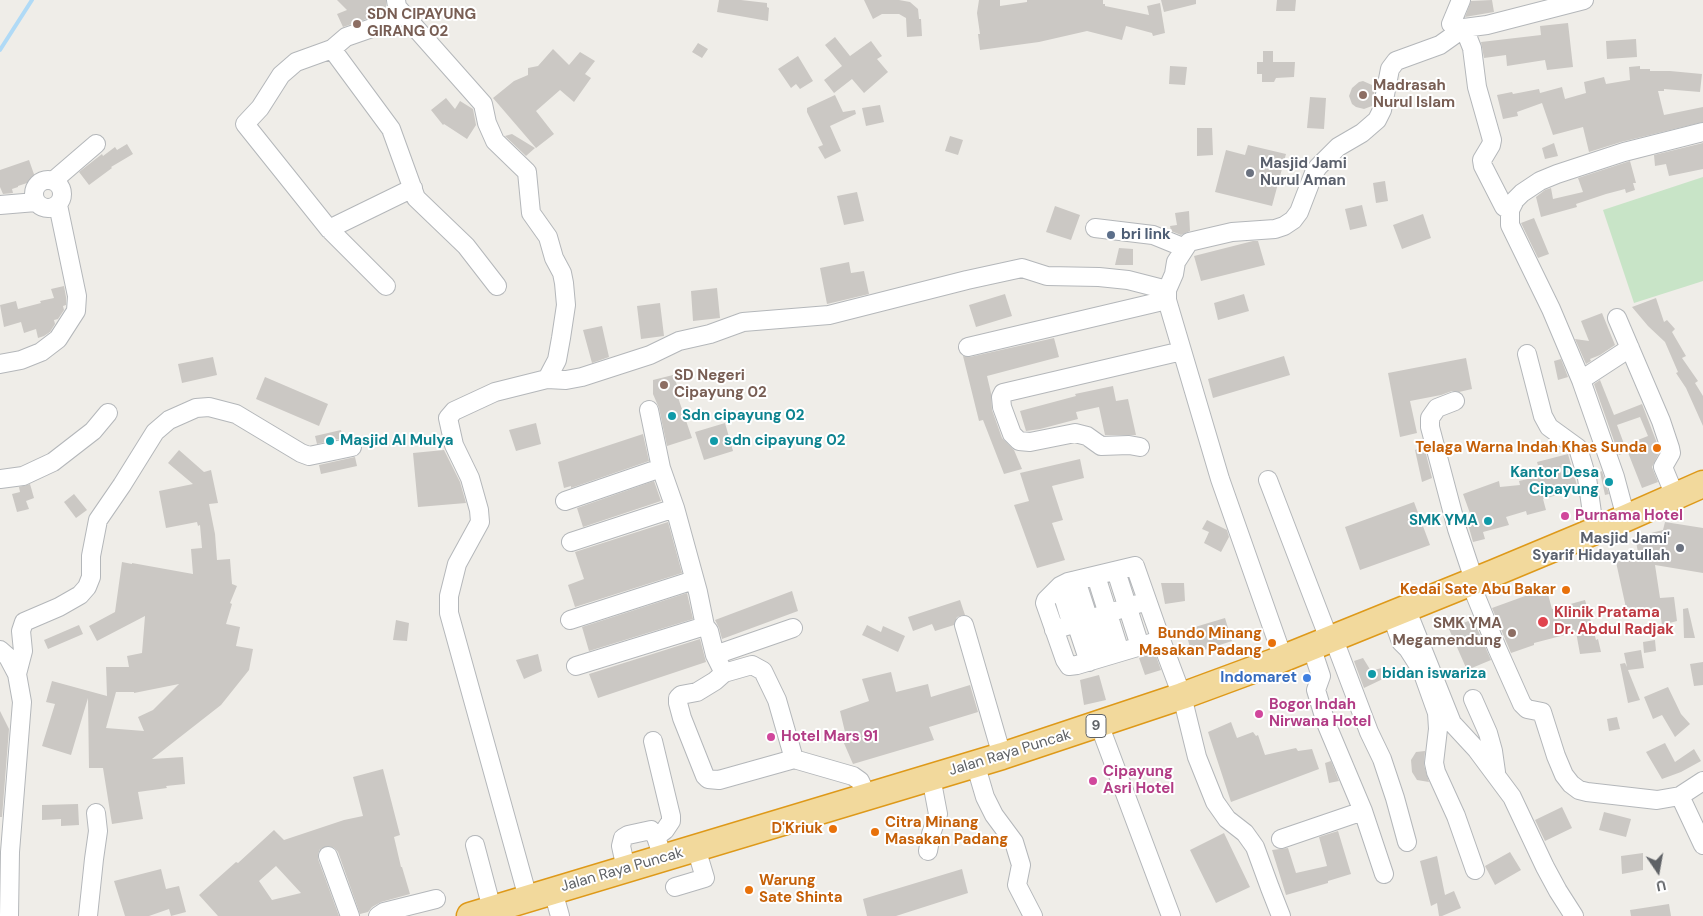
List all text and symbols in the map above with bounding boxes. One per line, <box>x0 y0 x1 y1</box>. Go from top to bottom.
place label: SDN CIPAYUNG GIRANG 02 <box>367 6 476 41</box>
marker: SDN CIPAYUNG GIRANG 02 <box>351 18 363 30</box>
place label: Madrasah Nurul Islam <box>1373 77 1455 112</box>
marker: Madrasah Nurul Islam <box>1357 89 1369 101</box>
place label: Masjid Jami Nurul Aman <box>1260 155 1347 190</box>
marker: Masjid Jami Nurul Aman <box>1244 167 1256 179</box>
place label: bri link <box>1121 226 1171 244</box>
marker: bri link <box>1105 229 1117 241</box>
place label: SD Negeri Cipayung 02 <box>674 367 767 402</box>
marker: SD Negeri Cipayung 02 <box>658 379 670 391</box>
place label: Sdn cipayung 02 <box>682 407 804 425</box>
marker: Sdn cipayung 02 <box>666 410 678 422</box>
place label: Masjid Al Mulya <box>340 432 454 450</box>
place label: sdn cipayung 02 <box>724 432 845 450</box>
marker: Masjid Al Mulya <box>324 435 336 447</box>
marker: sdn cipayung 02 <box>708 435 720 447</box>
place label: Telaga Warna Indah Khas Sunda <box>1415 439 1647 457</box>
marker: Telaga Warna Indah Khas Sunda <box>1651 442 1663 454</box>
place label: Kantor Desa Cipayung <box>1510 464 1599 499</box>
marker: Kantor Desa Cipayung <box>1603 476 1615 488</box>
place label: Purnama Hotel <box>1575 507 1683 525</box>
marker: Purnama Hotel <box>1559 510 1571 522</box>
place label: SMK YMA <box>1409 512 1478 530</box>
marker: SMK YMA <box>1482 515 1494 527</box>
place label: Masjid Jami' Syarif Hidayatullah <box>1532 530 1670 565</box>
marker: Masjid Jami' Syarif Hidayatullah <box>1674 542 1686 554</box>
place label: Kedai Sate Abu Bakar <box>1400 581 1556 599</box>
marker: Kedai Sate Abu Bakar <box>1560 584 1572 596</box>
place label: Klinik Pratama Dr. Abdul Radjak <box>1554 604 1674 639</box>
place label: SMK YMA Megamendung <box>1392 615 1502 650</box>
marker: Klinik Pratama Dr. Abdul Radjak <box>1536 615 1550 629</box>
place label: Bundo Minang Masakan Padang <box>1139 625 1262 660</box>
marker: SMK YMA Megamendung <box>1506 627 1518 639</box>
marker: Bundo Minang Masakan Padang <box>1266 637 1278 649</box>
place label: bidan iswariza <box>1382 665 1486 683</box>
marker: bidan iswariza <box>1366 668 1378 680</box>
place label: Indomaret <box>1220 669 1297 687</box>
marker: Indomaret <box>1301 672 1313 684</box>
place label: Bogor Indah Nirwana Hotel <box>1269 696 1371 731</box>
marker: Bogor Indah Nirwana Hotel <box>1253 708 1265 720</box>
road number: 9 <box>1086 714 1106 738</box>
street label: Jalan Raya Puncak <box>947 726 1073 780</box>
place label: Hotel Mars 91 <box>781 728 878 746</box>
marker: Hotel Mars 91 <box>765 731 777 743</box>
place label: Cipayung Asri Hotel <box>1103 763 1174 798</box>
marker: Cipayung Asri Hotel <box>1087 775 1099 787</box>
place label: Citra Minang Masakan Padang <box>885 814 1008 849</box>
place label: D'Kriuk <box>771 820 823 838</box>
marker: D'Kriuk <box>827 823 839 835</box>
marker: Citra Minang Masakan Padang <box>869 826 881 838</box>
street label: Jalan Raya Puncak <box>559 844 685 896</box>
north arrow <box>1633 846 1683 896</box>
place label: Warung Sate Shinta <box>759 872 843 907</box>
text: U <box>1655 876 1668 895</box>
marker: Warung Sate Shinta <box>743 884 755 896</box>

